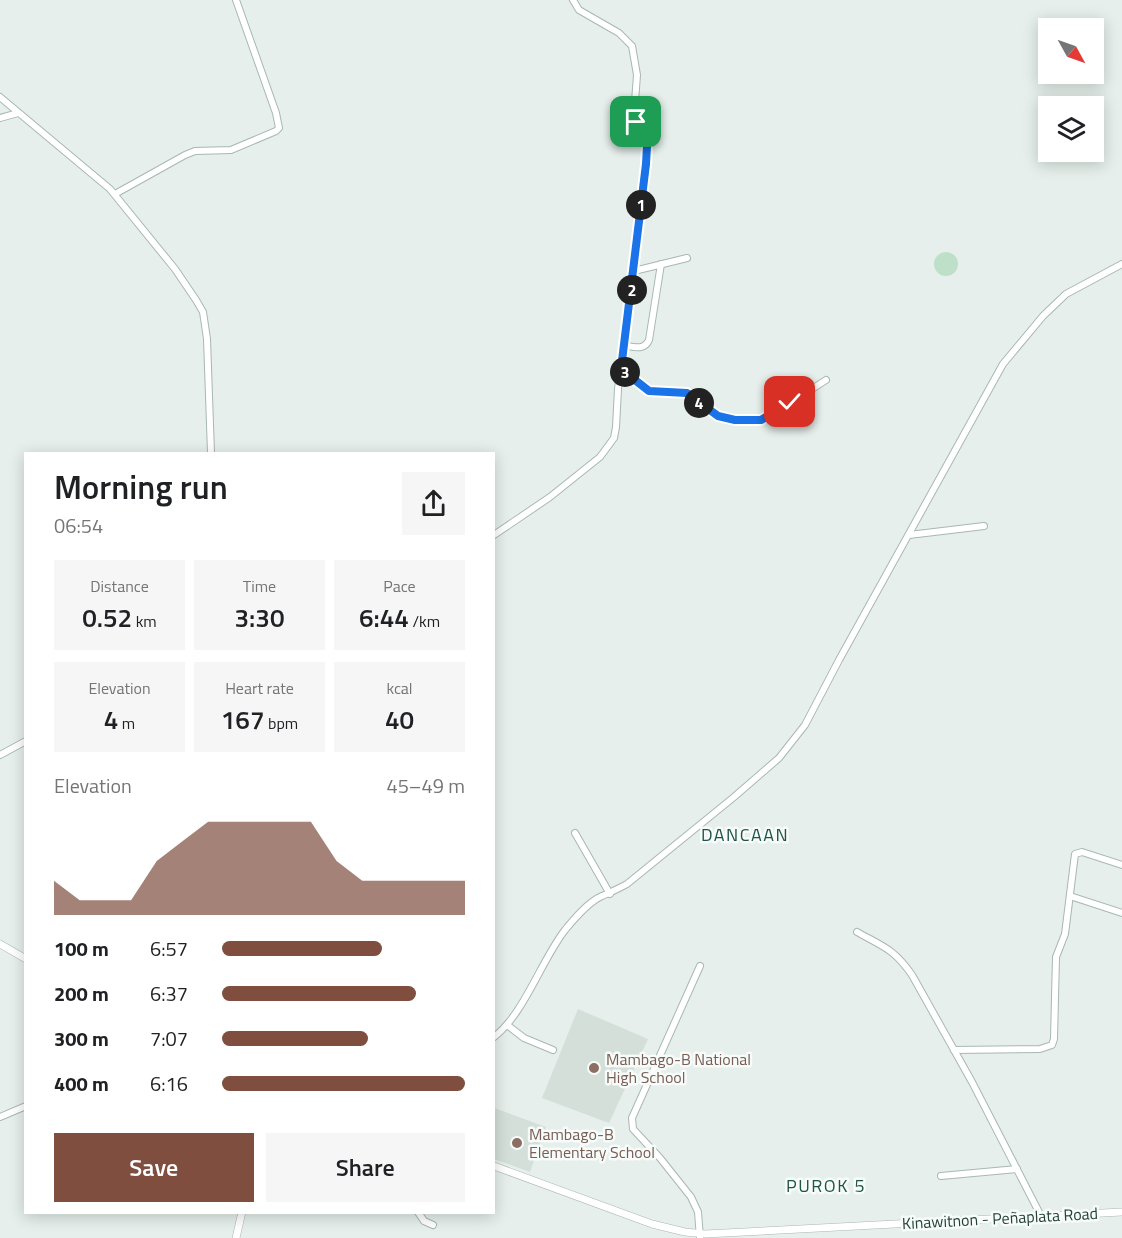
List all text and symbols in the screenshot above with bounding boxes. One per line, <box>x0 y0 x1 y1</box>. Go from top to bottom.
north arrow <box>1038 18 1104 84</box>
map controls <box>1038 18 1104 162</box>
pin <box>610 96 661 147</box>
button: layers <box>1038 96 1104 162</box>
icon: arrive <box>619 105 652 138</box>
pin: 1 <box>626 190 656 220</box>
text: 1 <box>637 193 645 217</box>
pin: 2 <box>617 275 647 305</box>
text: 2 <box>628 278 636 302</box>
pin: 3 <box>610 357 640 387</box>
text: 3 <box>621 360 629 384</box>
pin <box>764 376 815 427</box>
icon: check <box>773 385 806 418</box>
pin: 4 <box>684 388 714 418</box>
text: 4 <box>695 391 703 415</box>
text: Morning run <box>54 462 228 512</box>
button: share <box>402 472 465 535</box>
text: 06:54 <box>54 510 103 541</box>
text: Distance <box>90 574 149 598</box>
text: Time <box>243 574 276 598</box>
text: Pace <box>383 574 416 598</box>
text: 0.52 <box>82 598 132 637</box>
text: 3:30 <box>235 598 284 637</box>
text: 6:44 <box>359 598 409 637</box>
text: km <box>132 609 157 633</box>
text: /km <box>409 609 440 633</box>
text: Elevation <box>88 676 151 700</box>
text: Heart rate <box>225 676 294 700</box>
text: kcal <box>386 676 413 700</box>
text: 4 <box>104 700 118 739</box>
text: 167 <box>221 700 264 739</box>
text: 40 <box>385 700 414 739</box>
text: m <box>118 711 135 735</box>
text: bpm <box>264 711 298 735</box>
text: Elevation <box>54 770 132 801</box>
text: 45–49 m <box>386 770 465 801</box>
district label: DANCAAN <box>701 821 789 848</box>
text: 100 m <box>54 933 109 964</box>
text: 6:57 <box>150 933 188 964</box>
text: 200 m <box>54 978 109 1009</box>
text: 6:37 <box>150 978 188 1009</box>
text: 300 m <box>54 1023 109 1054</box>
text: 7:07 <box>150 1023 188 1054</box>
place label: Mambago-B National High School <box>606 1047 751 1089</box>
marker: Mambago-B National High School <box>587 1061 601 1075</box>
text: 400 m <box>54 1068 109 1099</box>
text: 6:16 <box>150 1068 188 1099</box>
place label: Mambago-B Elementary School <box>529 1122 655 1164</box>
button: Save <box>54 1133 254 1202</box>
button: Share <box>266 1133 465 1202</box>
marker: Mambago-B Elementary School <box>510 1136 524 1150</box>
district label: PUROK 5 <box>786 1172 866 1199</box>
street label: Kinawitnon - Peñaplata Road <box>901 1201 1099 1235</box>

